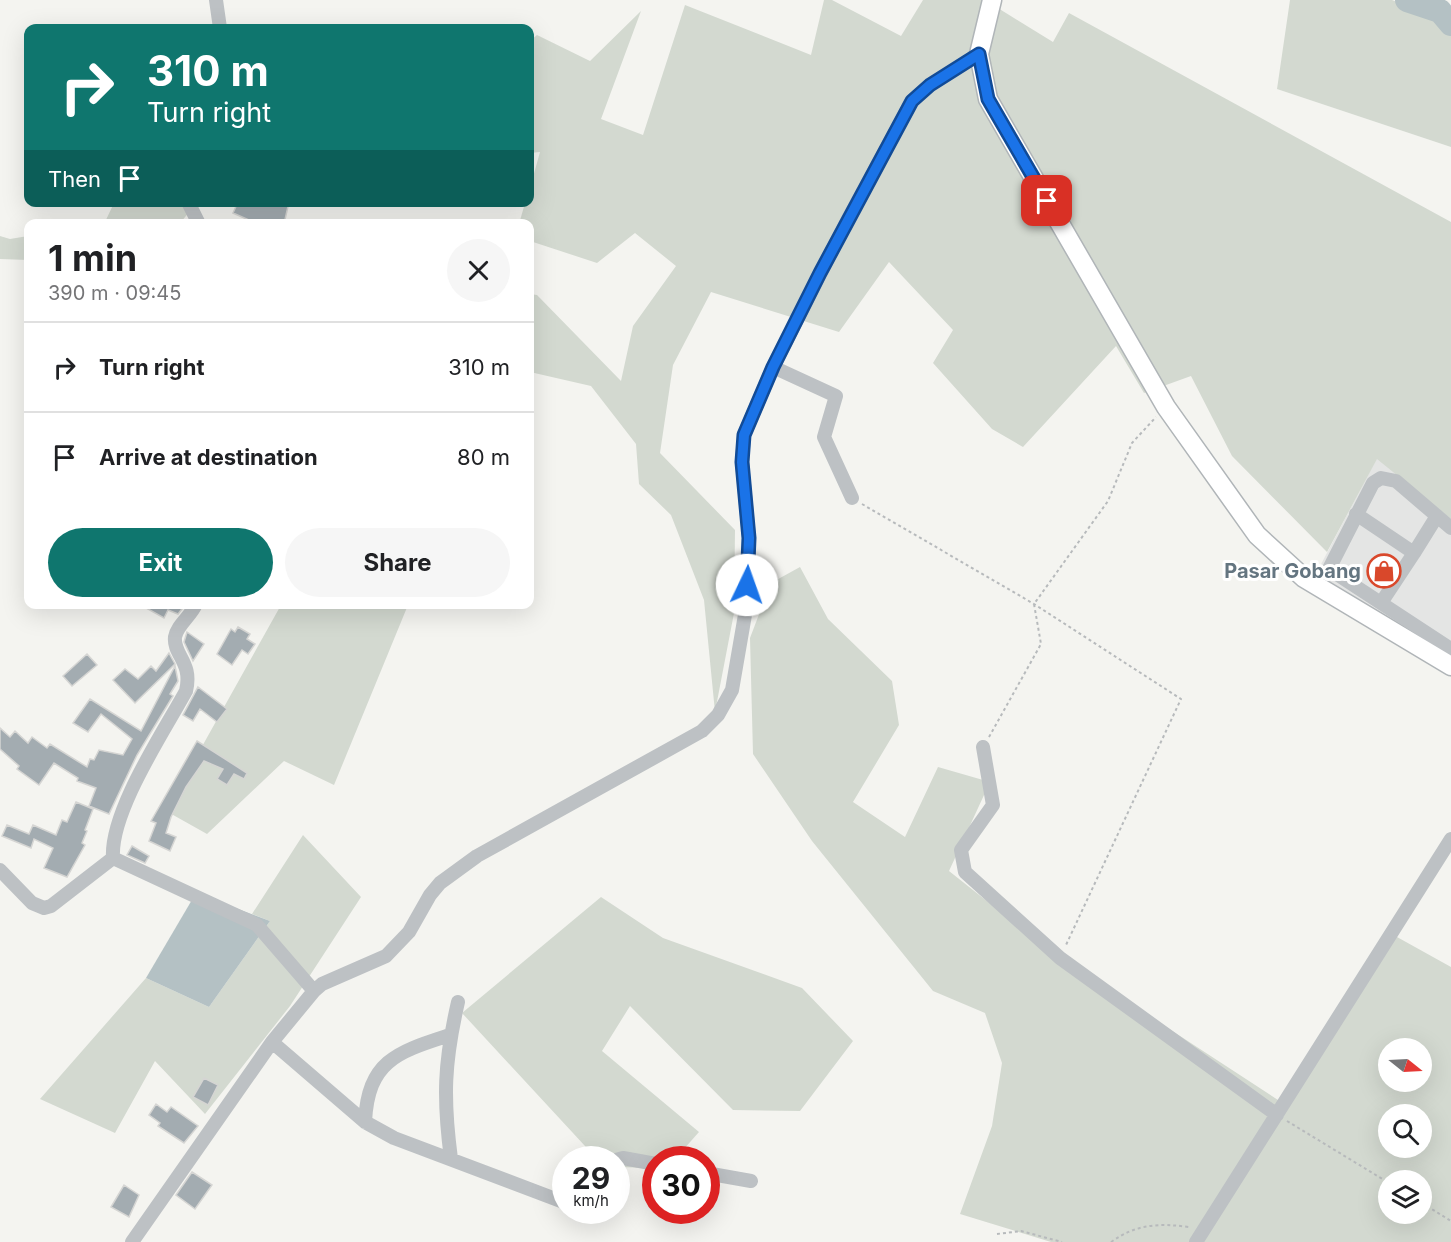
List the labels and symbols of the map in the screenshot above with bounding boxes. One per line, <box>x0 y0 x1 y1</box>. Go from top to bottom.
pin <box>1021 175 1072 226</box>
position arrow <box>715 553 779 617</box>
shop icon: Pasar Gobang <box>1366 553 1402 589</box>
place label: Pasar Gobang <box>1224 559 1361 583</box>
north arrow <box>1378 1038 1432 1092</box>
speed limit sign: 30 <box>642 1146 720 1224</box>

